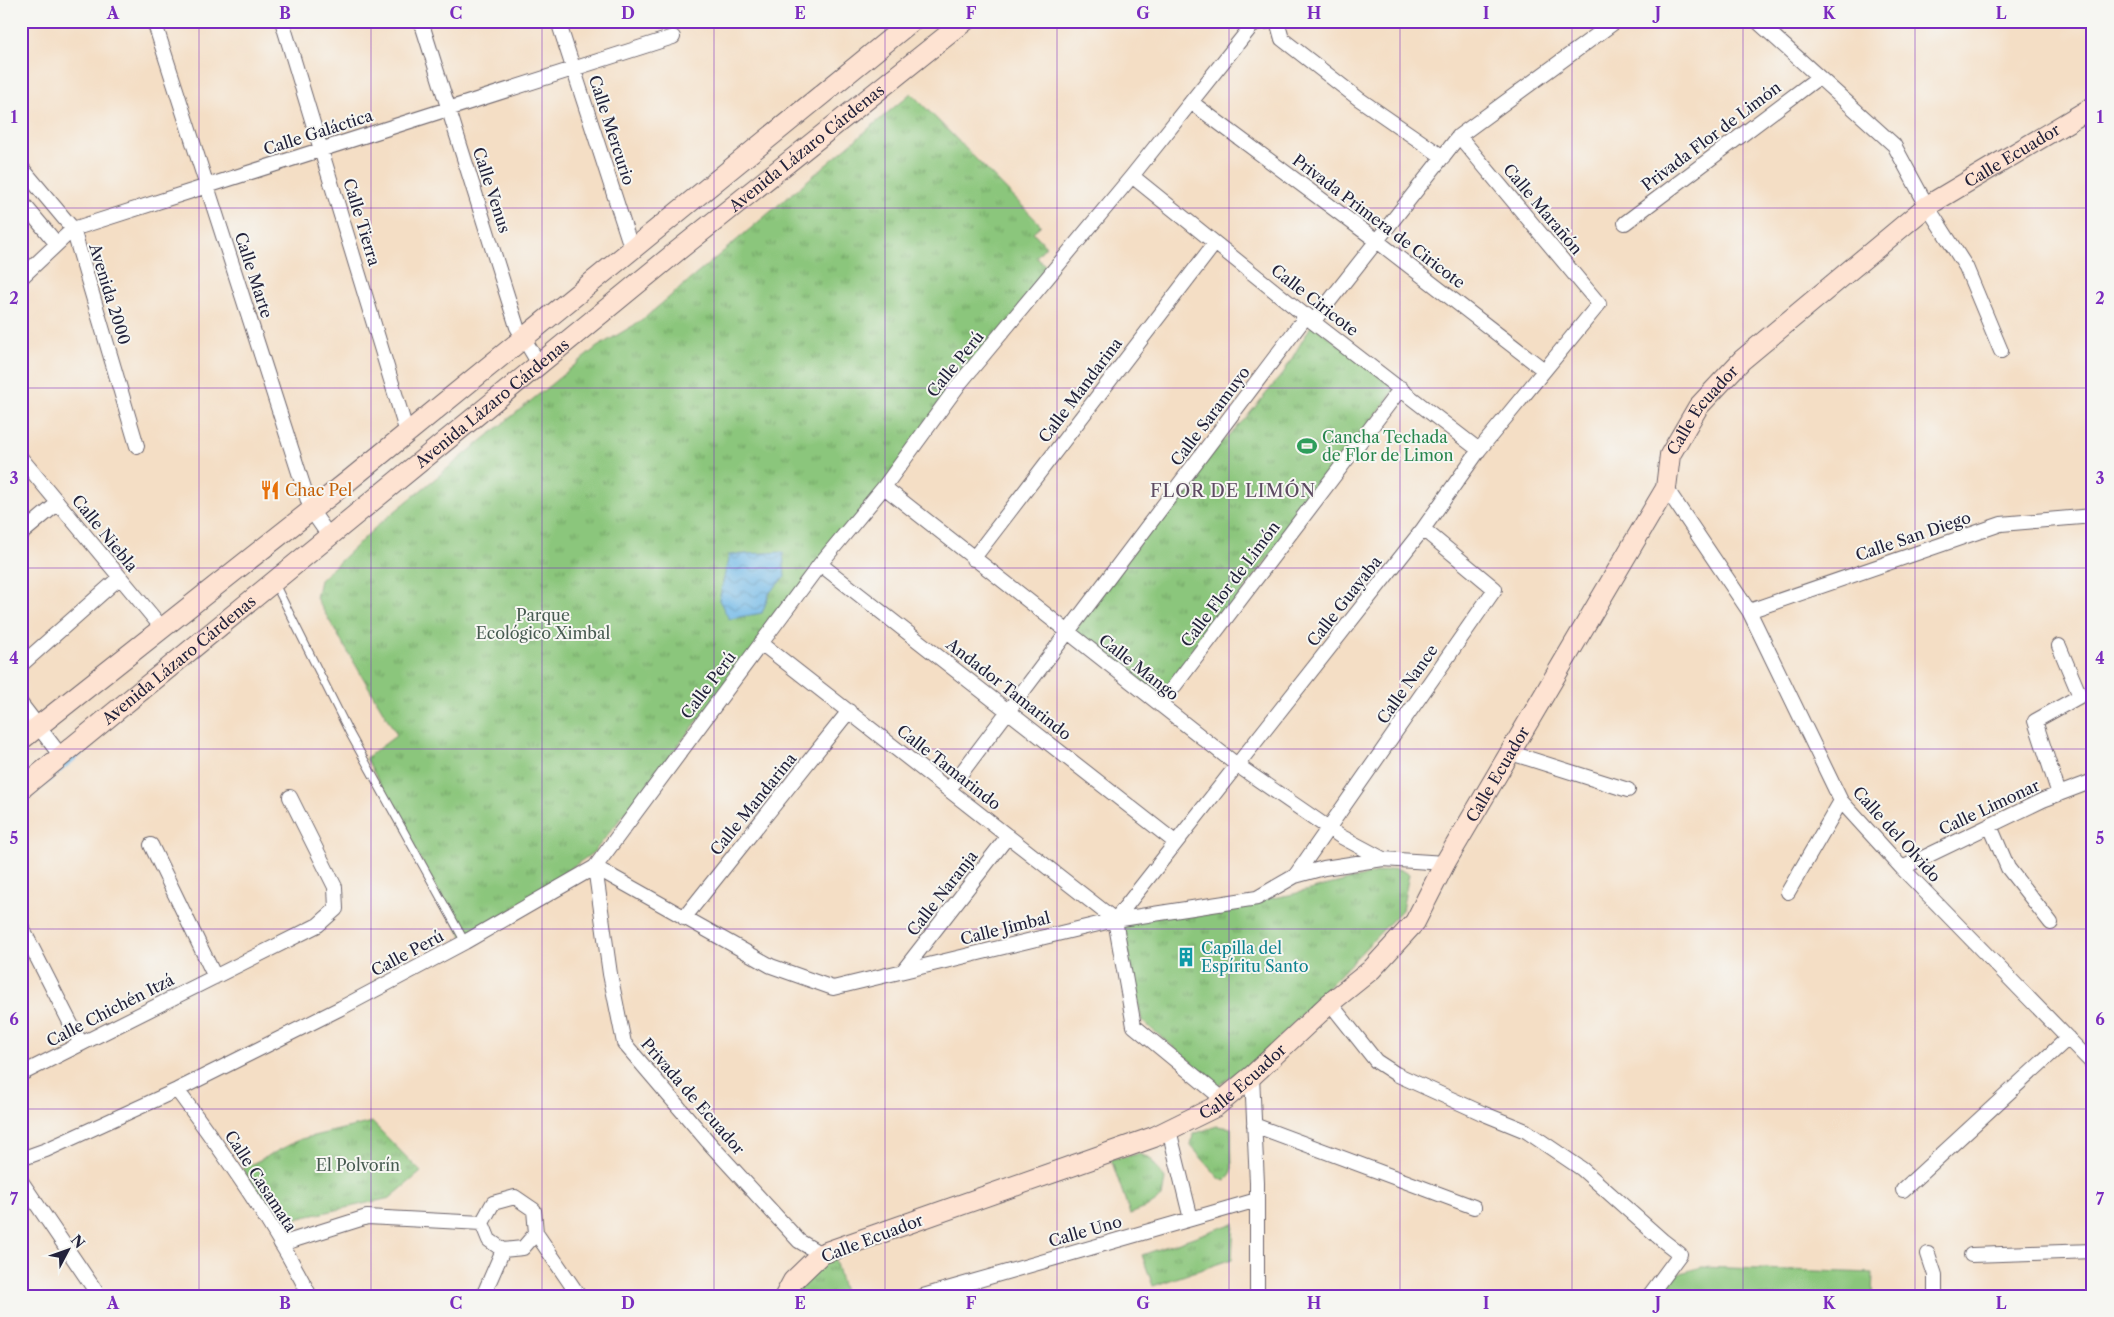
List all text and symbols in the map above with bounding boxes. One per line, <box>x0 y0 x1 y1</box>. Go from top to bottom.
text: A <box>106 3 120 23</box>
text: B <box>279 3 291 23</box>
text: C <box>450 3 462 23</box>
text: D <box>621 3 635 23</box>
text: E <box>794 3 806 23</box>
text: F <box>966 3 977 23</box>
text: G <box>1136 3 1150 23</box>
text: H <box>1307 3 1321 23</box>
text: I <box>1483 3 1490 23</box>
text: J <box>1652 3 1661 23</box>
text: K <box>1823 3 1837 23</box>
text: L <box>1995 3 2007 23</box>
street label: Calle Mercurio <box>585 72 639 188</box>
street label: Privada Flor de Limón <box>1637 77 1785 195</box>
street label: Avenida Lázaro Cárdenas <box>724 80 888 216</box>
street label: Calle Galáctica <box>261 105 376 159</box>
text: 1 <box>10 107 18 127</box>
text: 1 <box>2096 107 2104 127</box>
street label: Calle Ecuador <box>1961 119 2064 191</box>
street label: Calle Venus <box>469 145 515 235</box>
street label: Privada Primera de Ciricote <box>1289 150 1469 292</box>
street label: Calle Marañón <box>1499 159 1587 259</box>
street label: Calle Tierra <box>339 176 385 269</box>
street label: Calle Marte <box>231 229 277 321</box>
street label: Avenida 2000 <box>85 240 135 347</box>
street label: Calle Ciricote <box>1267 260 1363 340</box>
text: 2 <box>9 288 19 308</box>
text: 2 <box>2095 288 2105 308</box>
street label: Calle Perú <box>922 327 988 401</box>
street label: Calle Mandarina <box>1034 333 1126 446</box>
street label: Avenida Lázaro Cárdenas <box>410 334 573 472</box>
street label: Calle Ecuador <box>1662 361 1742 458</box>
street label: Calle Saramuyo <box>1166 362 1254 470</box>
place label: Cancha Techada de Flor de Limon <box>1322 427 1454 465</box>
sports icon: Cancha Techada de Flor de Limon <box>1296 435 1318 457</box>
text: 3 <box>9 468 19 488</box>
text: 3 <box>2095 468 2105 488</box>
restaurant icon: Chac Pel <box>259 479 281 501</box>
district label: FLOR DE LIMÓN <box>1150 479 1316 502</box>
place label: Chac Pel <box>285 480 353 500</box>
street label: Calle Niebla <box>68 490 142 576</box>
street label: Calle San Diego <box>1853 507 1974 565</box>
street label: Calle Flor de Limón <box>1176 517 1284 651</box>
street label: Calle Guayaba <box>1302 551 1386 650</box>
street label: Avenida Lázaro Cárdenas <box>97 591 260 729</box>
park label: Parque Ecológico Ximbal <box>476 605 610 643</box>
street label: Calle Mango <box>1095 630 1183 705</box>
street label: Andador Tamarindo <box>942 633 1076 744</box>
street label: Calle Nance <box>1372 641 1442 727</box>
street label: Calle Perú <box>676 647 740 723</box>
text: 4 <box>9 648 19 668</box>
text: 4 <box>2095 648 2105 668</box>
street label: Calle Tamarindo <box>893 720 1005 814</box>
street label: Calle Ecuador <box>1461 722 1533 826</box>
street label: Calle Mandarina <box>706 748 801 859</box>
street label: Calle Limonar <box>1935 775 2043 839</box>
street label: Calle del Olvido <box>1849 782 1945 886</box>
text: 5 <box>10 828 19 848</box>
text: 5 <box>2096 828 2105 848</box>
street label: Calle Naranja <box>902 846 982 940</box>
street label: Calle Jimbal <box>958 907 1052 949</box>
street label: Calle Perú <box>367 925 447 980</box>
place label: Capilla del Espíritu Santo <box>1201 938 1309 976</box>
building icon: Capilla del Espíritu Santo <box>1175 946 1197 968</box>
street label: Calle Chichén Itzá <box>43 969 178 1051</box>
text: 6 <box>9 1009 19 1029</box>
text: 6 <box>2095 1009 2105 1029</box>
street label: Privada de Ecuador <box>637 1034 749 1159</box>
street label: Calle Ecuador <box>1196 1039 1290 1123</box>
street label: Calle Casamata <box>221 1126 302 1236</box>
park label: El Polvorín <box>316 1155 400 1175</box>
text: 7 <box>10 1189 19 1209</box>
text: 7 <box>2096 1189 2105 1209</box>
street label: Calle Ecuador <box>818 1209 926 1267</box>
street label: Calle Uno <box>1046 1211 1124 1251</box>
north arrow <box>42 1224 92 1274</box>
text: N <box>67 1231 89 1252</box>
text: A <box>106 1293 120 1313</box>
text: B <box>279 1293 291 1313</box>
text: C <box>450 1293 462 1313</box>
text: D <box>621 1293 635 1313</box>
text: E <box>794 1293 806 1313</box>
text: F <box>966 1293 977 1313</box>
text: G <box>1136 1293 1150 1313</box>
text: H <box>1307 1293 1321 1313</box>
text: I <box>1483 1293 1490 1313</box>
text: J <box>1652 1293 1661 1313</box>
text: K <box>1823 1293 1837 1313</box>
text: L <box>1995 1293 2007 1313</box>

